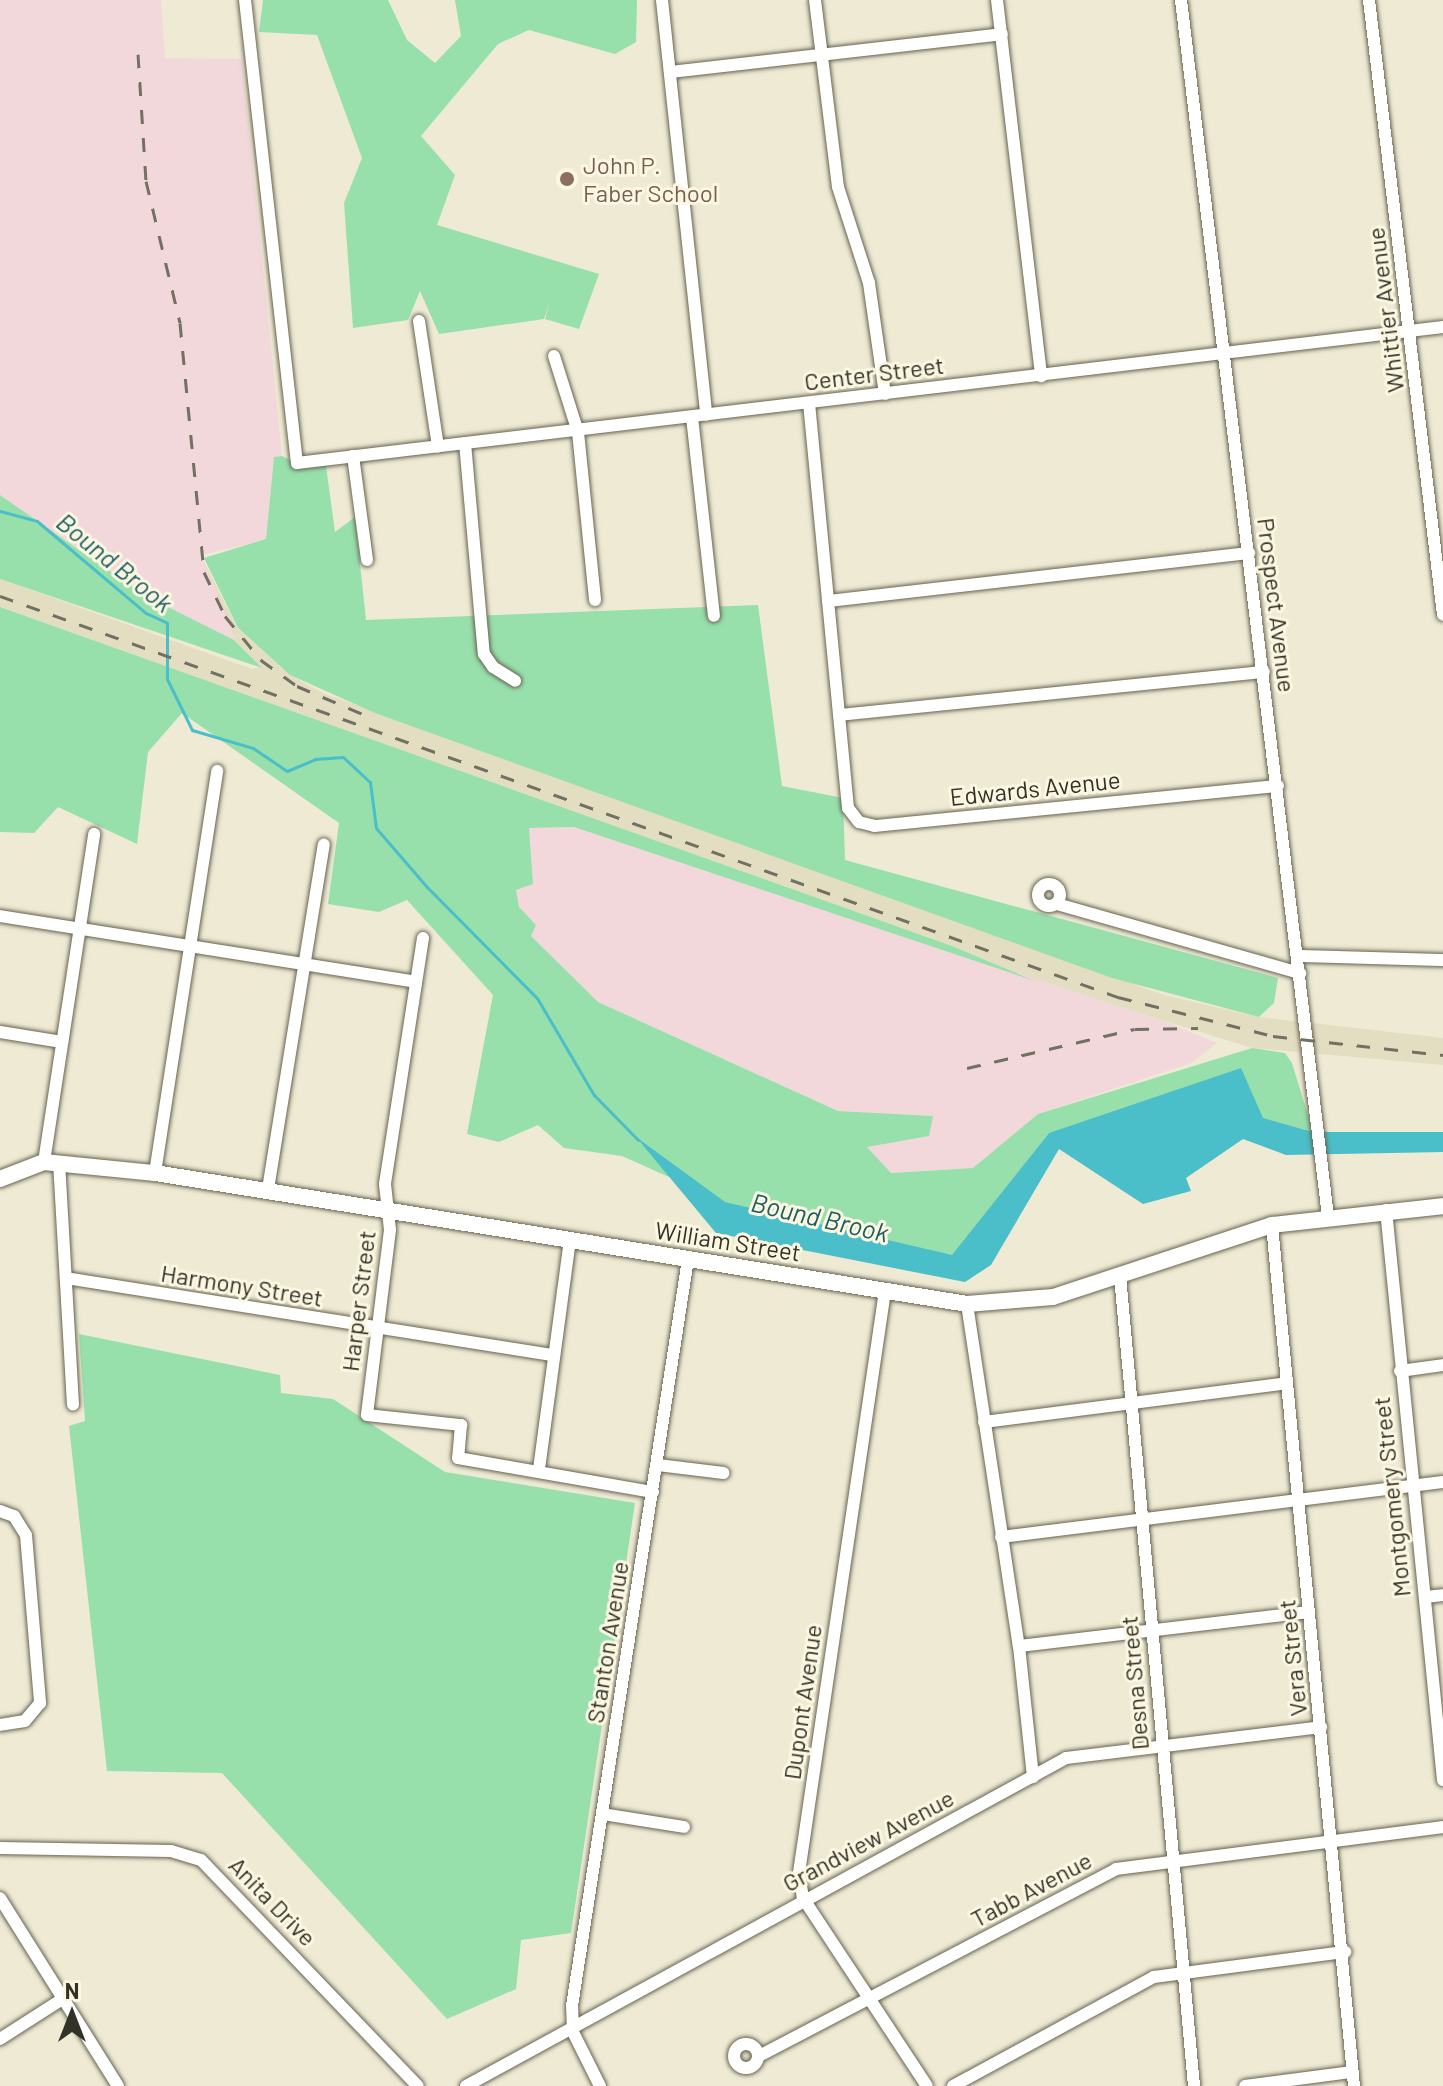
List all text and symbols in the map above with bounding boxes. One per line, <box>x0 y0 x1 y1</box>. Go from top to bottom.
place label: John P. Faber School <box>583 151 718 207</box>
marker: John P. Faber School <box>558 170 576 188</box>
street label: Whittier Avenue <box>1361 226 1409 394</box>
street label: Center Street <box>803 350 945 396</box>
water label: Bound Brook <box>51 506 179 618</box>
street label: Prospect Avenue <box>1252 516 1302 694</box>
street label: Edwards Avenue <box>948 765 1122 811</box>
water label: Bound Brook <box>748 1186 892 1248</box>
street label: William Street <box>653 1215 803 1267</box>
street label: Harper Street <box>335 1229 381 1373</box>
street label: Harmony Street <box>159 1258 325 1312</box>
street label: Montgomery Street <box>1366 1396 1416 1598</box>
street label: Stanton Avenue <box>580 1559 634 1725</box>
street label: Vera Street <box>1272 1598 1312 1718</box>
street label: Desna Street <box>1114 1615 1154 1751</box>
street label: Dupont Avenue <box>777 1623 827 1781</box>
street label: Grandview Avenue <box>777 1783 959 1897</box>
street label: Tabb Avenue <box>966 1845 1096 1933</box>
street label: Anita Drive <box>223 1850 323 1952</box>
north arrow <box>32 1974 112 2054</box>
text: N <box>65 1977 79 2003</box>

